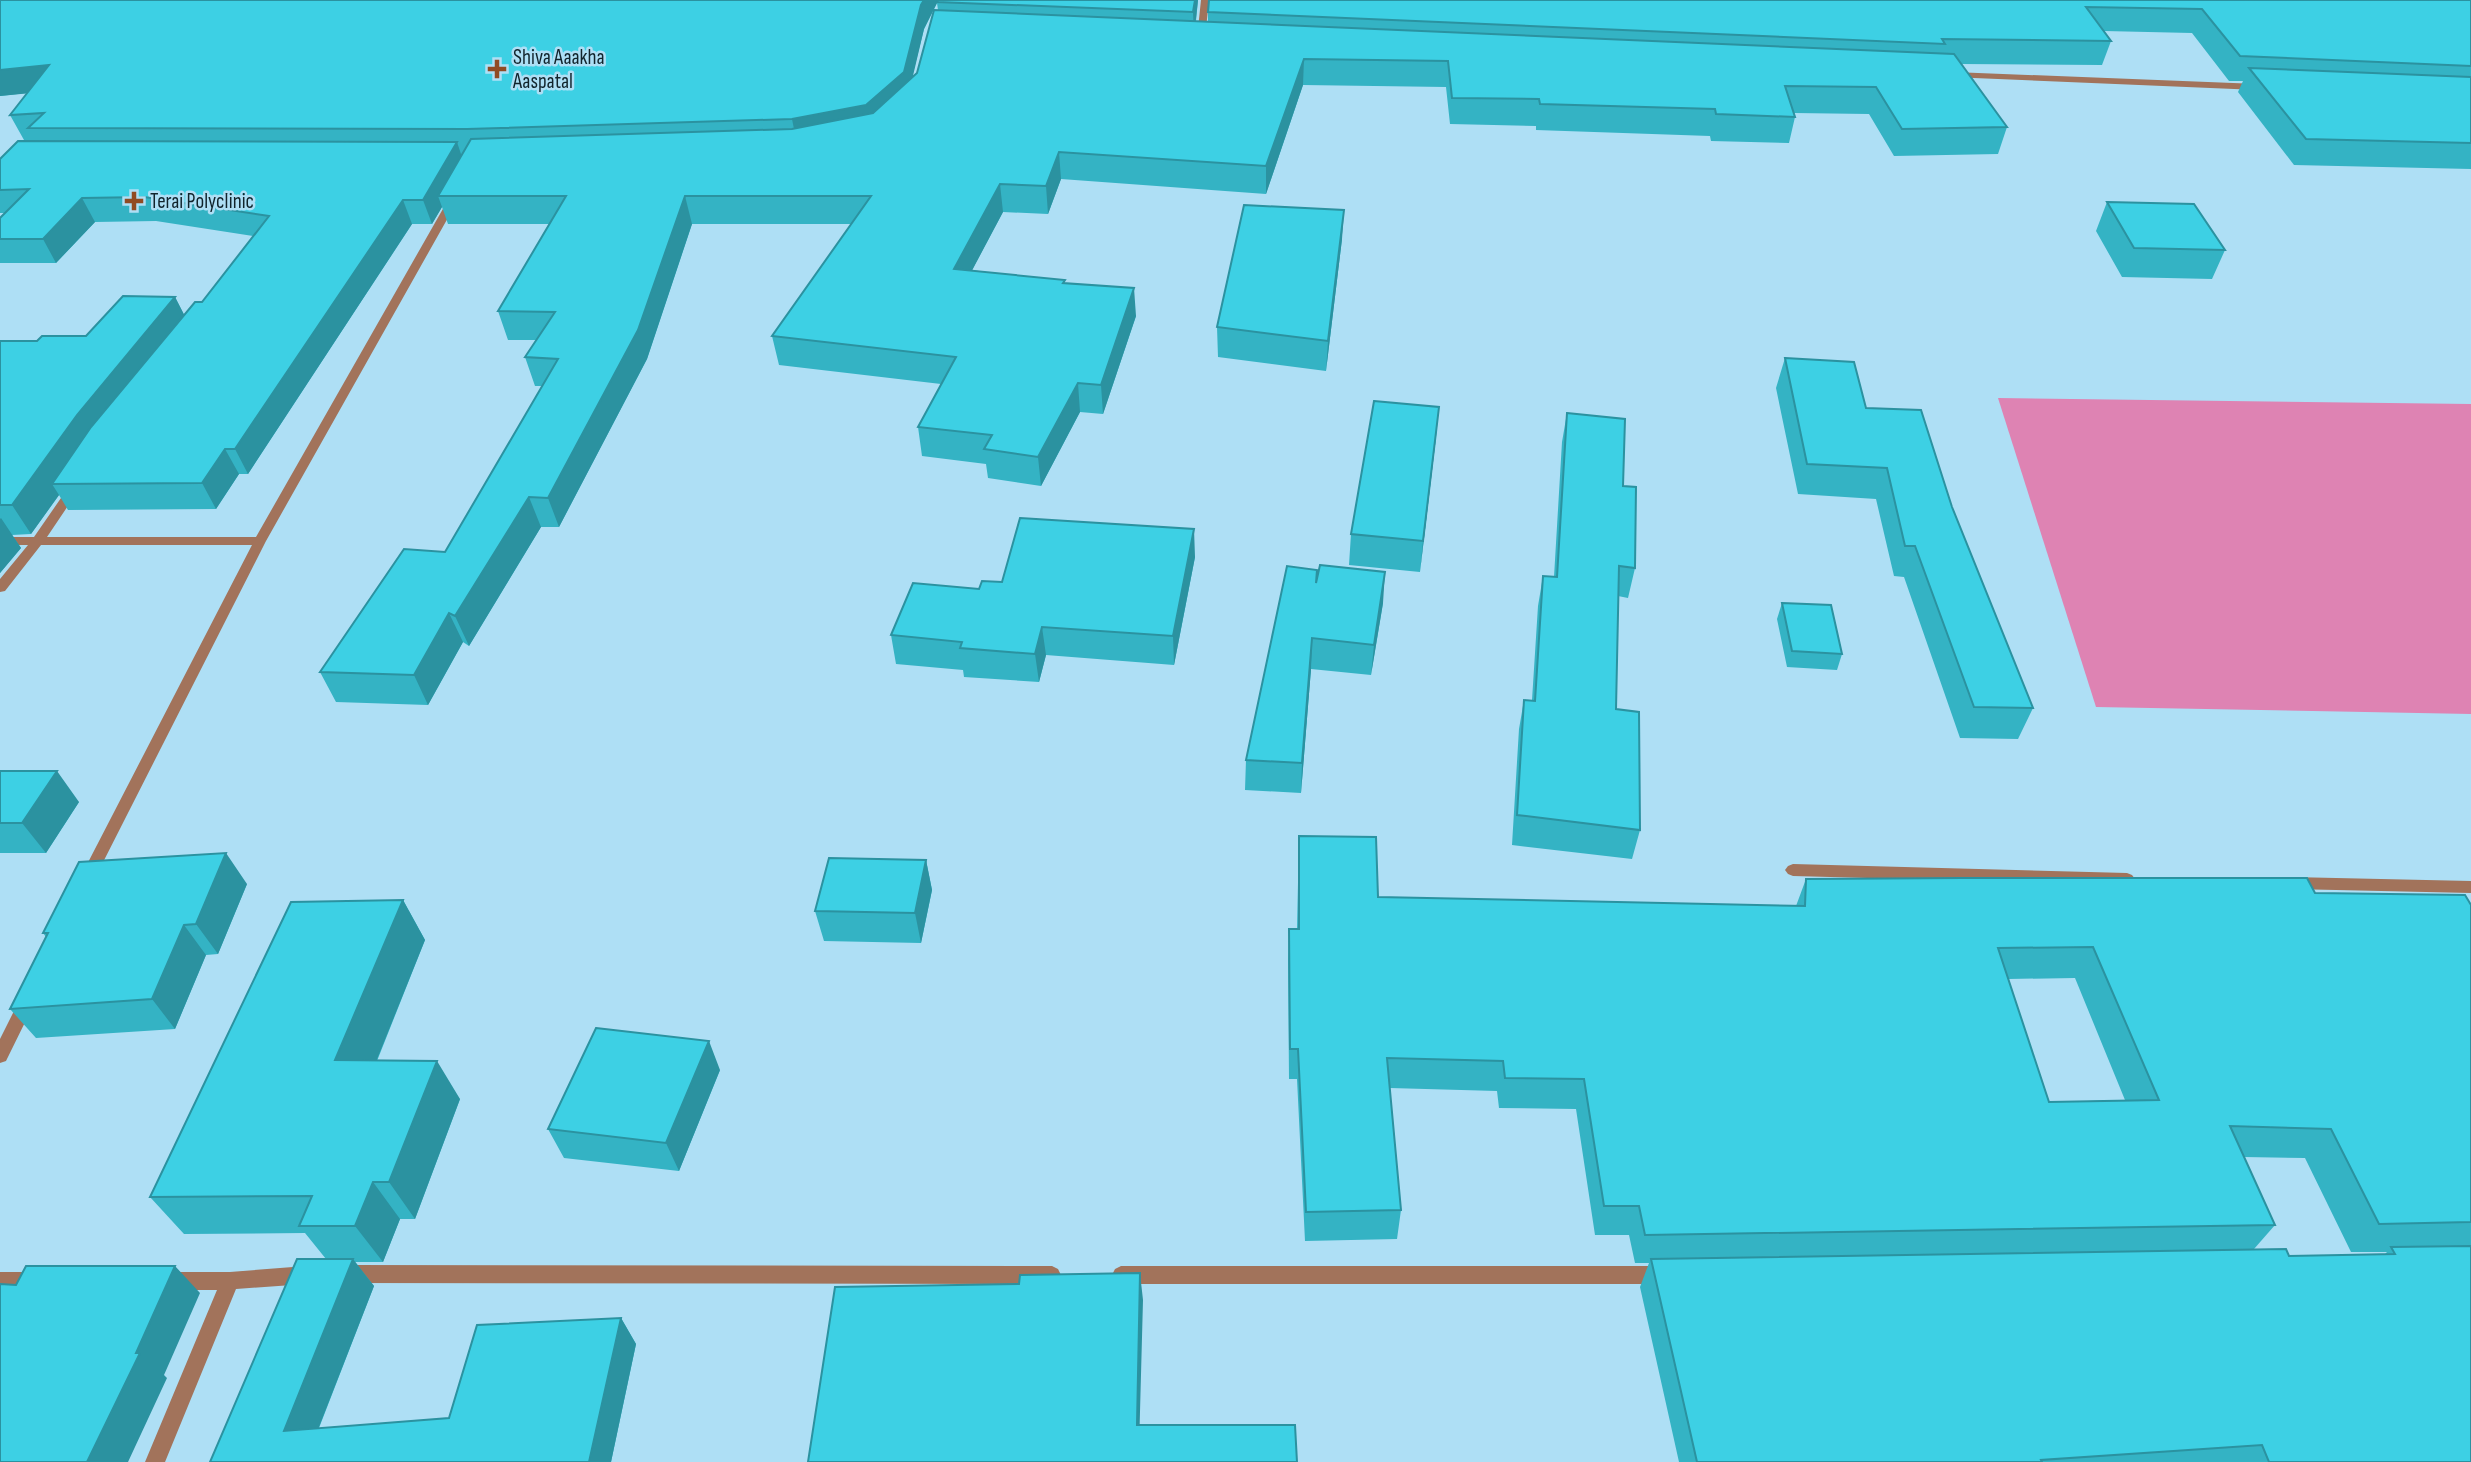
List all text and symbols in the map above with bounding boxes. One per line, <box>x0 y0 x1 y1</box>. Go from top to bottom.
place label: Shiva Aaakha Aaspatal <box>512 45 605 94</box>
marker: Shiva Aaakha Aaspatal <box>487 59 507 79</box>
place label: Terai Polyclinic <box>150 189 254 214</box>
marker: Terai Polyclinic <box>124 191 144 211</box>

